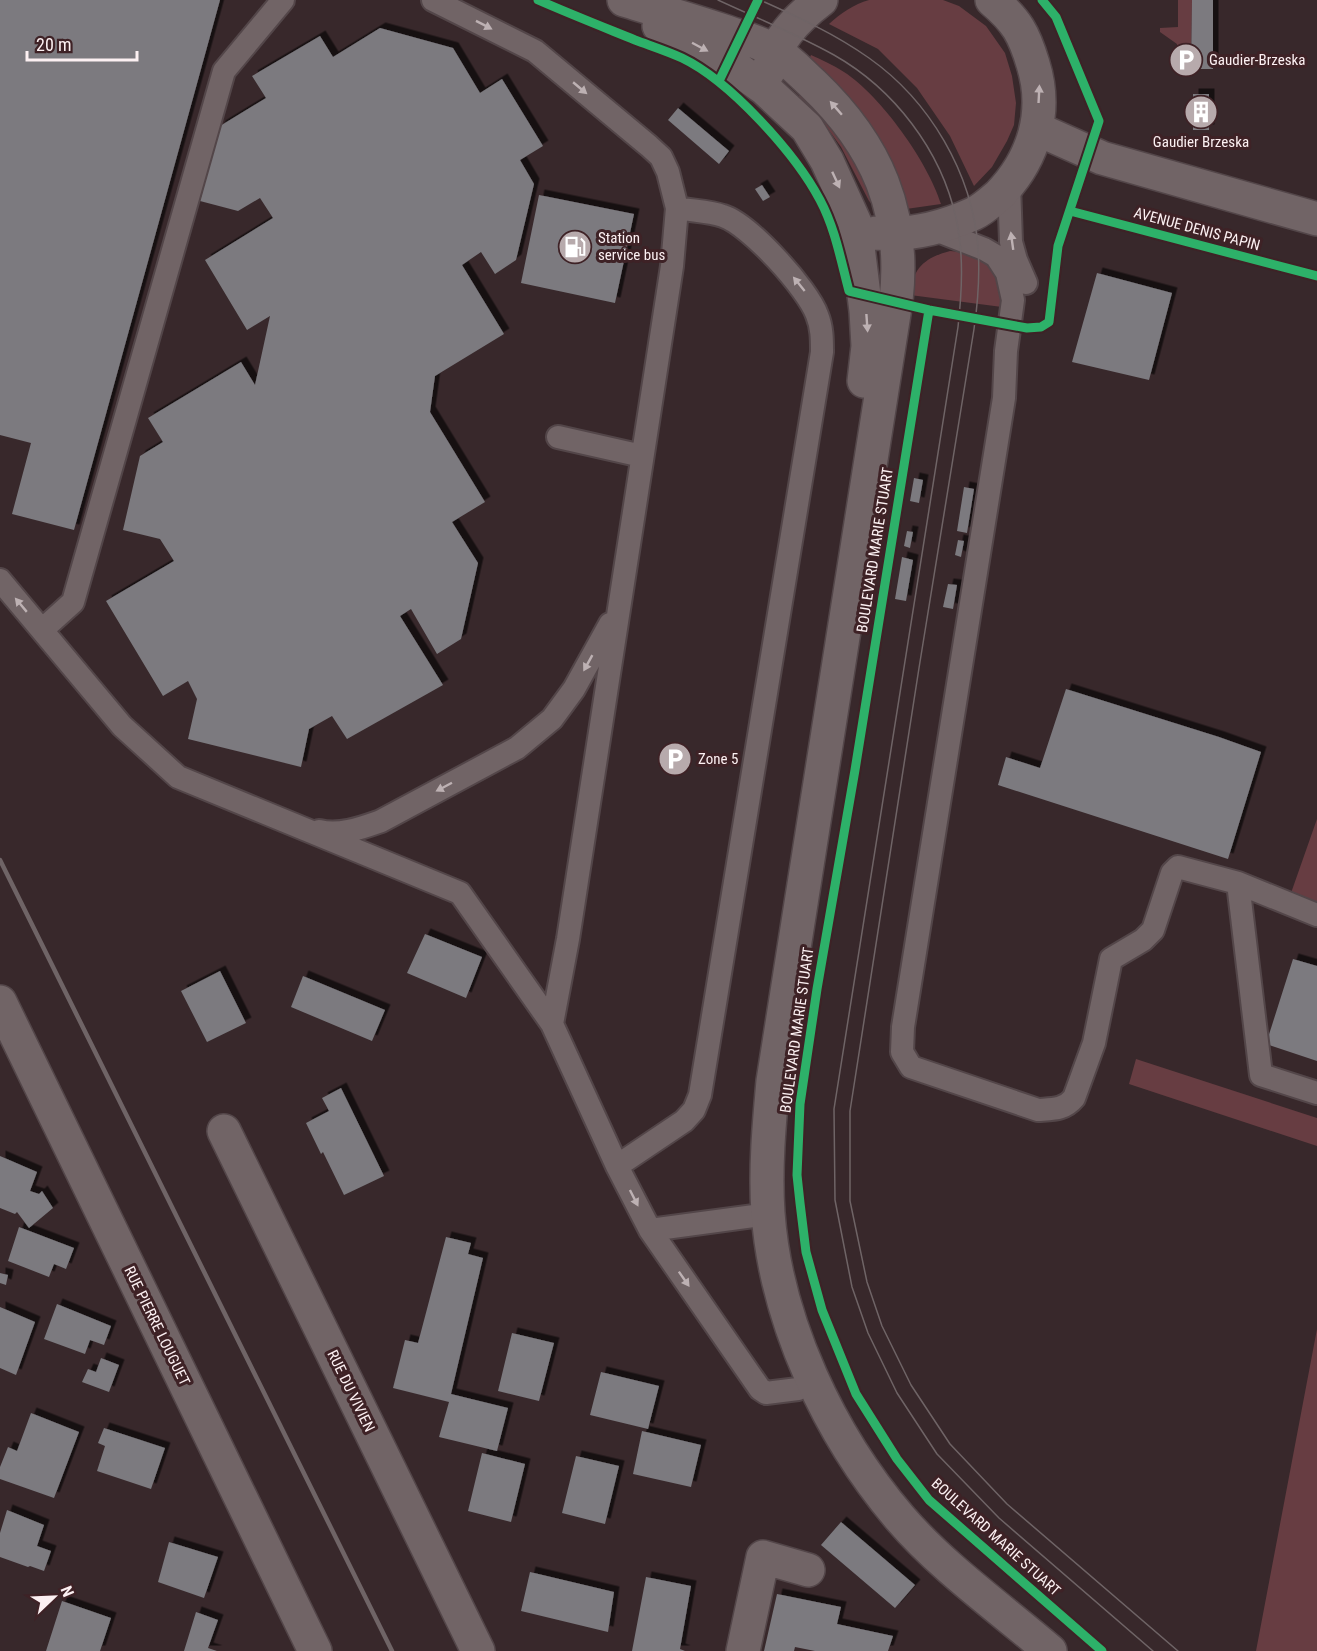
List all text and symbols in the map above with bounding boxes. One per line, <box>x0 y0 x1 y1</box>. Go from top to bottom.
one-way arrow <box>475 20 493 30</box>
scale bar <box>27 24 136 62</box>
text: 20 m <box>36 34 71 55</box>
one-way arrow <box>691 42 708 52</box>
parking icon: Gaudier-Brzeska <box>1168 42 1204 78</box>
place label: Gaudier-Brzeska <box>1209 51 1306 69</box>
one-way arrow <box>572 82 588 95</box>
one-way arrow <box>1034 84 1043 103</box>
building icon: Gaudier Brzeska <box>1183 94 1219 130</box>
one-way arrow <box>830 101 843 116</box>
place label: Gaudier Brzeska <box>1153 133 1249 151</box>
one-way arrow <box>832 172 841 189</box>
street label: AVENUE DENIS PAPIN <box>1132 203 1262 255</box>
fuel station icon: Station service bus <box>557 229 593 265</box>
place label: Station service bus <box>598 229 665 264</box>
one-way arrow <box>1007 231 1016 250</box>
one-way arrow <box>792 276 805 292</box>
one-way arrow <box>862 313 871 332</box>
street label: BOULEVARD MARIE STUART <box>853 466 897 634</box>
one-way arrow <box>15 598 28 613</box>
one-way arrow <box>584 655 594 672</box>
parking icon: Zone 5 <box>657 741 693 777</box>
place label: Zone 5 <box>698 750 738 768</box>
one-way arrow <box>435 782 452 792</box>
street label: BOULEVARD MARIE STUART <box>776 946 818 1114</box>
one-way arrow <box>629 1190 639 1207</box>
street label: RUE PIERRE LOUGUET <box>120 1263 194 1389</box>
one-way arrow <box>678 1270 690 1286</box>
street label: RUE DU VIVIEN <box>323 1347 379 1435</box>
street label: BOULEVARD MARIE STUART <box>928 1474 1064 1600</box>
north arrow <box>24 1567 84 1627</box>
text: N <box>57 1583 78 1600</box>

